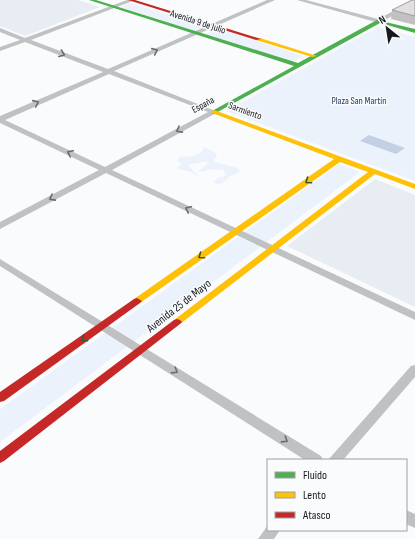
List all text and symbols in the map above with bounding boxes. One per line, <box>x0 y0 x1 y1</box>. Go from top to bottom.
street label: Avenida 9 de Julio <box>168 7 227 37</box>
north arrow <box>367 8 407 48</box>
text: N <box>376 13 388 27</box>
one-way arrow <box>151 48 158 56</box>
one-way arrow <box>58 49 65 57</box>
street label: España <box>190 94 216 116</box>
park label: Plaza San Martín <box>332 95 386 107</box>
street label: Sarmiento <box>227 99 263 123</box>
one-way arrow <box>31 100 39 108</box>
one-way arrow <box>176 125 184 133</box>
one-way arrow <box>67 150 75 158</box>
one-way arrow <box>305 176 312 183</box>
one-way arrow <box>49 193 56 200</box>
one-way arrow <box>185 206 192 214</box>
one-way arrow <box>199 251 206 258</box>
street label: Avenida 25 de Mayo <box>143 276 214 336</box>
one-way arrow <box>81 334 88 341</box>
one-way arrow <box>171 366 178 374</box>
one-way arrow <box>281 436 288 443</box>
legend <box>267 459 407 531</box>
text: Fluido <box>303 468 327 483</box>
text: Lento <box>303 488 326 503</box>
text: Atasco <box>302 508 330 523</box>

